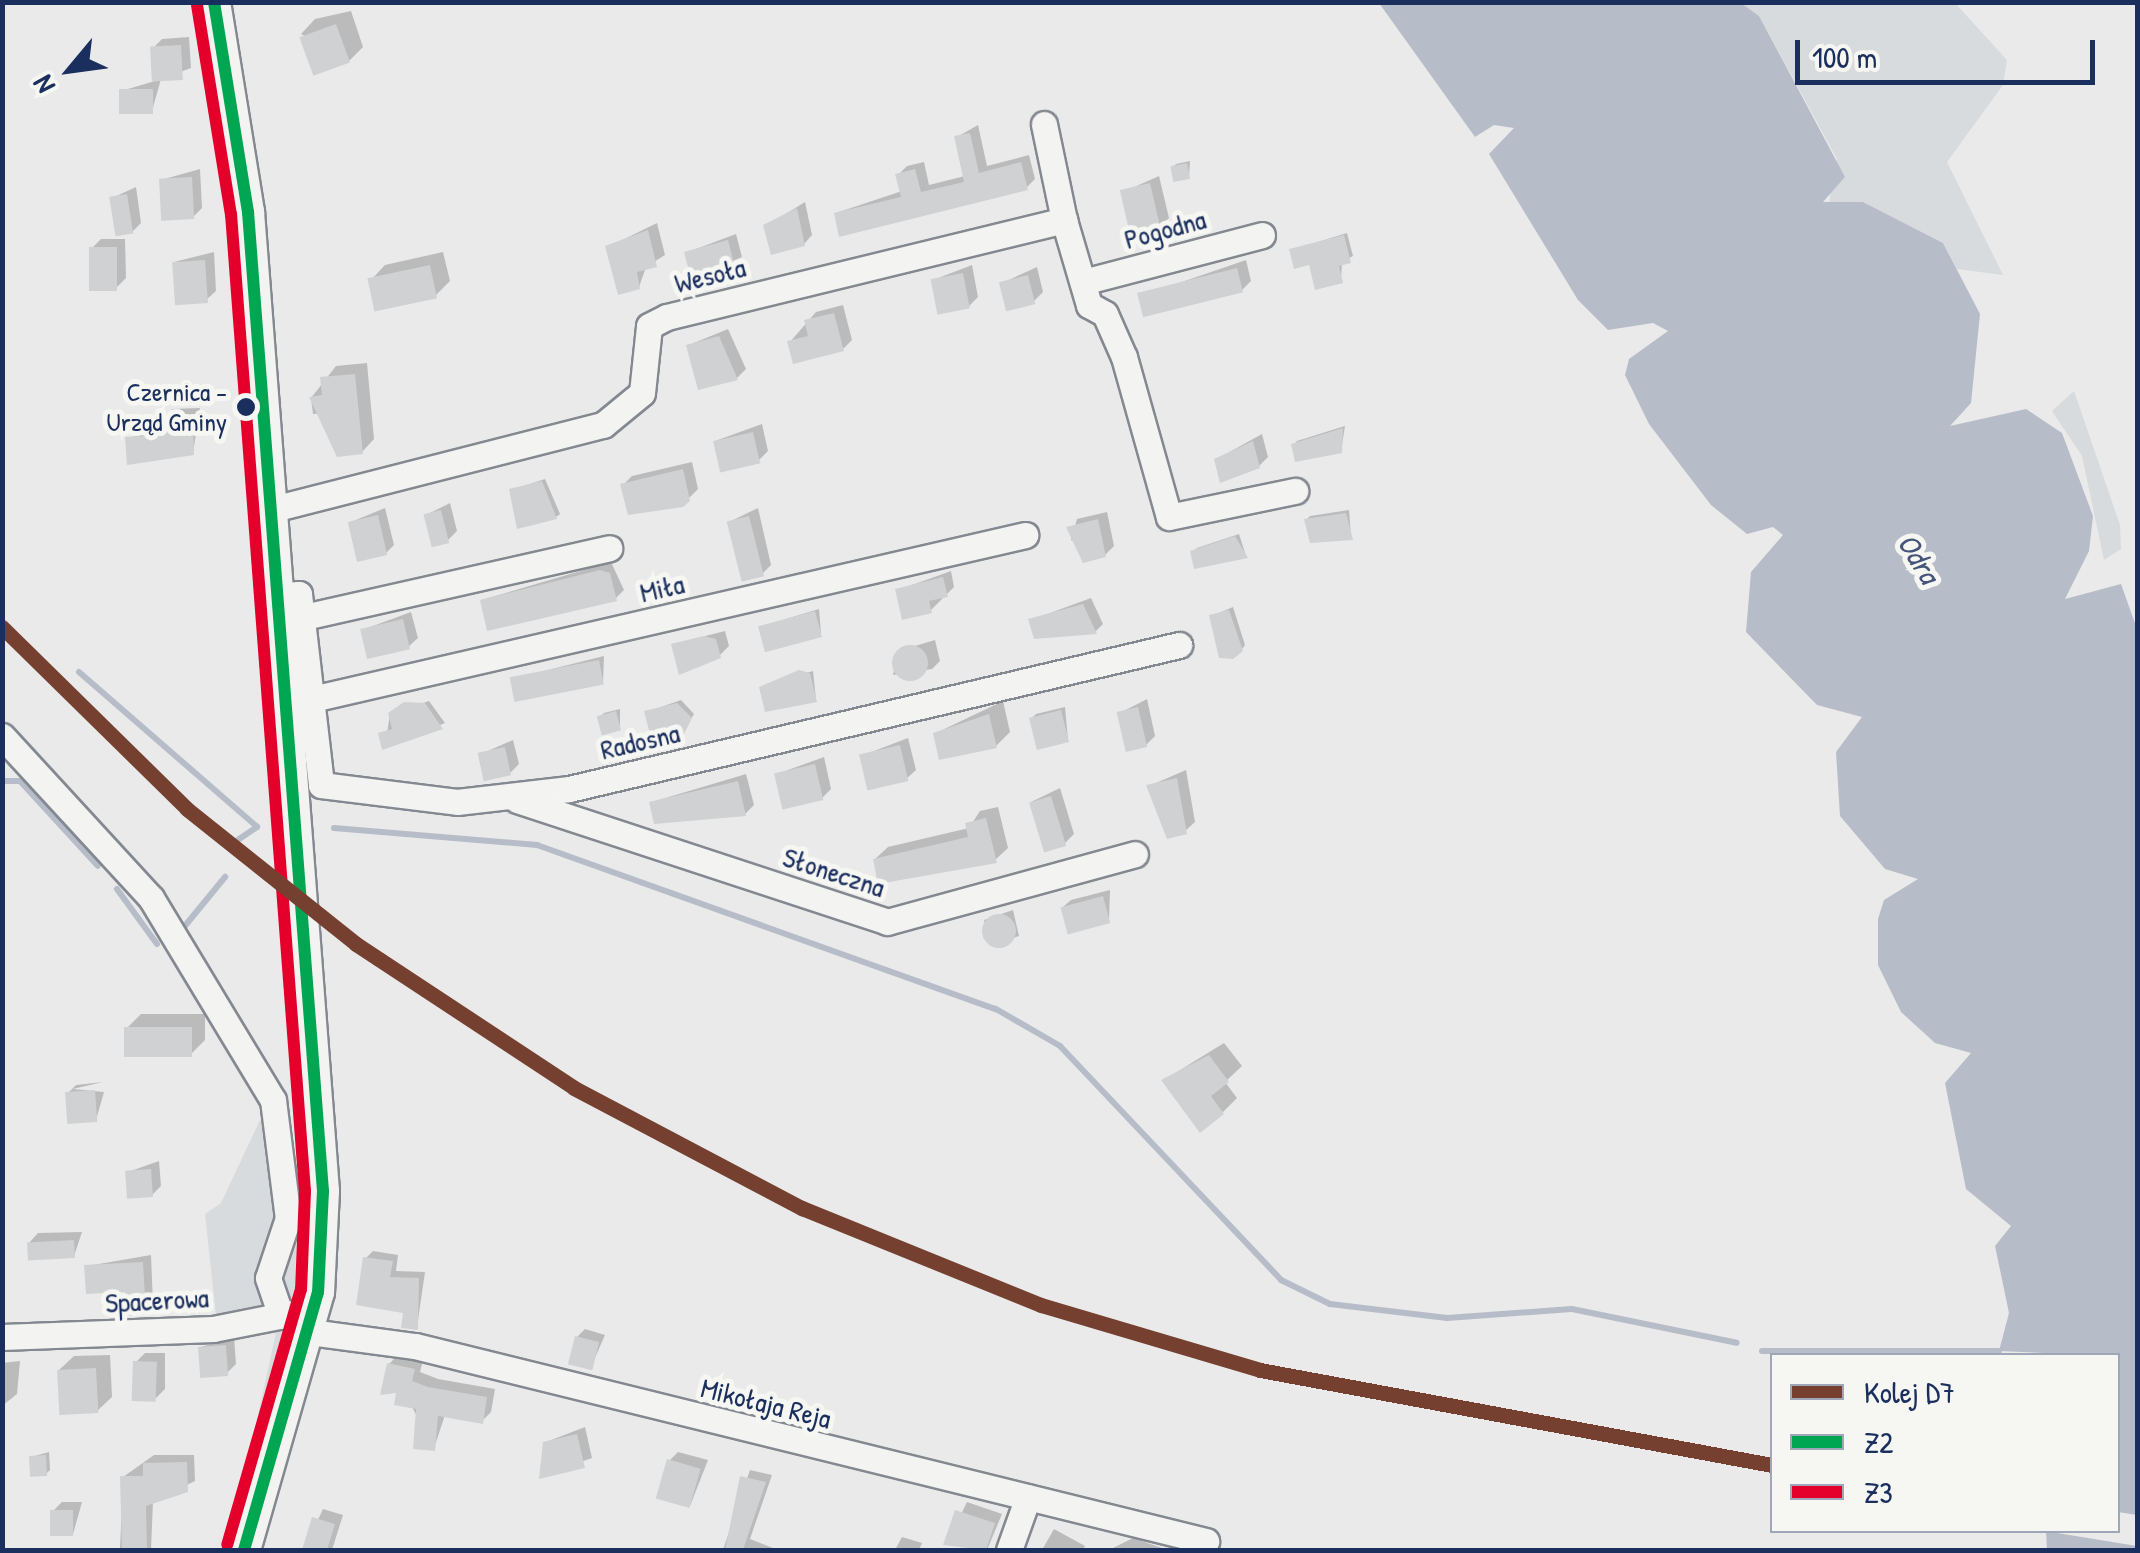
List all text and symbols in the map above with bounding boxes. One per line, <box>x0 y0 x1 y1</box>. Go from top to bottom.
north arrow <box>20 20 120 120</box>
scale bar <box>1800 20 2100 82</box>
text: 100 m <box>1812 37 1877 77</box>
text: N <box>24 69 64 100</box>
street label: Pogodna <box>1121 202 1209 256</box>
street label: Wesoła <box>671 250 749 300</box>
place label: Czernica – Urząd Gminy <box>107 376 227 438</box>
marker: Czernica – Urząd Gminy <box>236 397 256 417</box>
water label: Odra <box>1890 527 1948 589</box>
street label: Miła <box>637 567 687 609</box>
street label: Radosna <box>597 716 683 766</box>
street label: Słoneczna <box>779 840 889 904</box>
street label: Spacerowa <box>104 1281 210 1319</box>
legend <box>1770 1353 2120 1533</box>
street label: Mikołaja Reja <box>697 1371 835 1435</box>
text: Kolej D7 <box>1864 1372 1955 1412</box>
text: Z2 <box>1864 1422 1893 1462</box>
text: Z3 <box>1864 1472 1893 1512</box>

